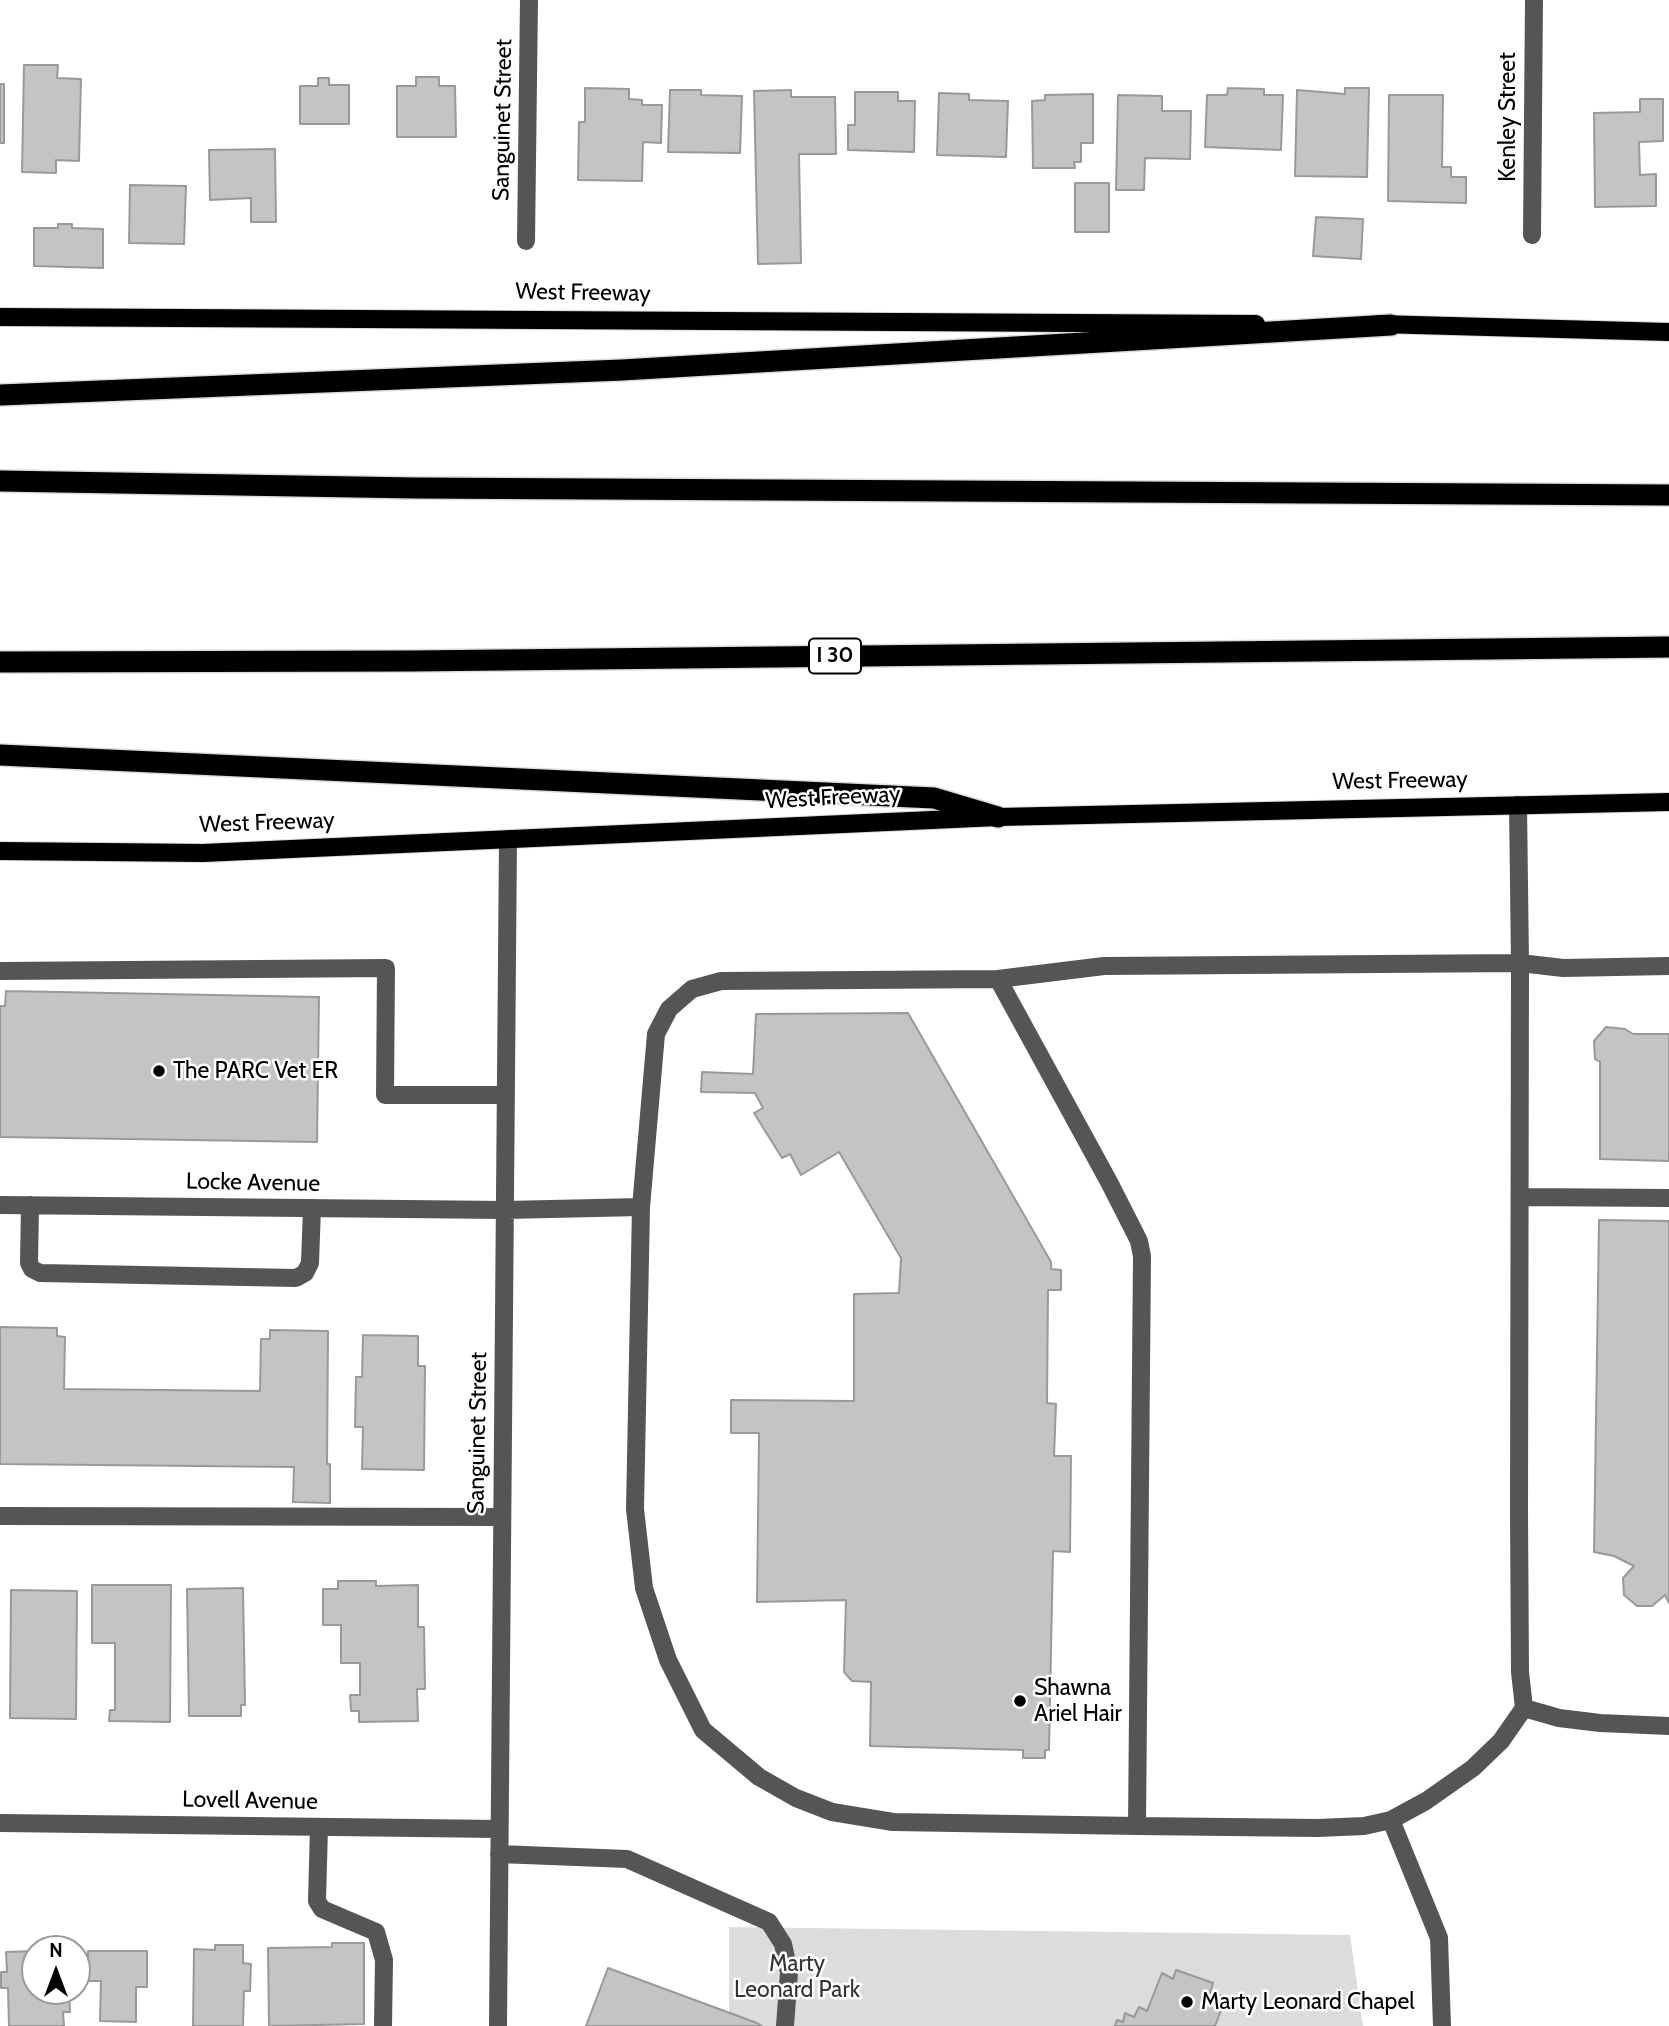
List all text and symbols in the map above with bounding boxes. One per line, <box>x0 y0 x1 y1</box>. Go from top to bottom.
street label: Sanguinet Street <box>488 39 518 201</box>
street label: Kenley Street <box>1494 52 1522 182</box>
street label: West Freeway <box>515 278 651 308</box>
road number: I 30 <box>809 638 861 674</box>
street label: West Freeway <box>1332 766 1468 796</box>
street label: West Freeway <box>765 781 901 815</box>
street label: West Freeway <box>199 807 335 839</box>
place label: The PARC Vet ER <box>173 1057 338 1085</box>
marker: The PARC Vet ER <box>151 1063 167 1079</box>
street label: Locke Avenue <box>186 1168 320 1198</box>
street label: Sanguinet Street <box>463 1352 493 1514</box>
place label: Shawna Ariel Hair <box>1034 1674 1122 1728</box>
marker: Shawna Ariel Hair <box>1012 1693 1028 1709</box>
street label: Lovell Avenue <box>182 1786 318 1816</box>
north arrow <box>21 1935 91 2005</box>
text: N <box>49 1939 63 1962</box>
park label: Marty Leonard Park <box>734 1950 860 2004</box>
place label: Marty Leonard Chapel <box>1201 1988 1415 2016</box>
marker: Marty Leonard Chapel <box>1179 1994 1195 2010</box>

